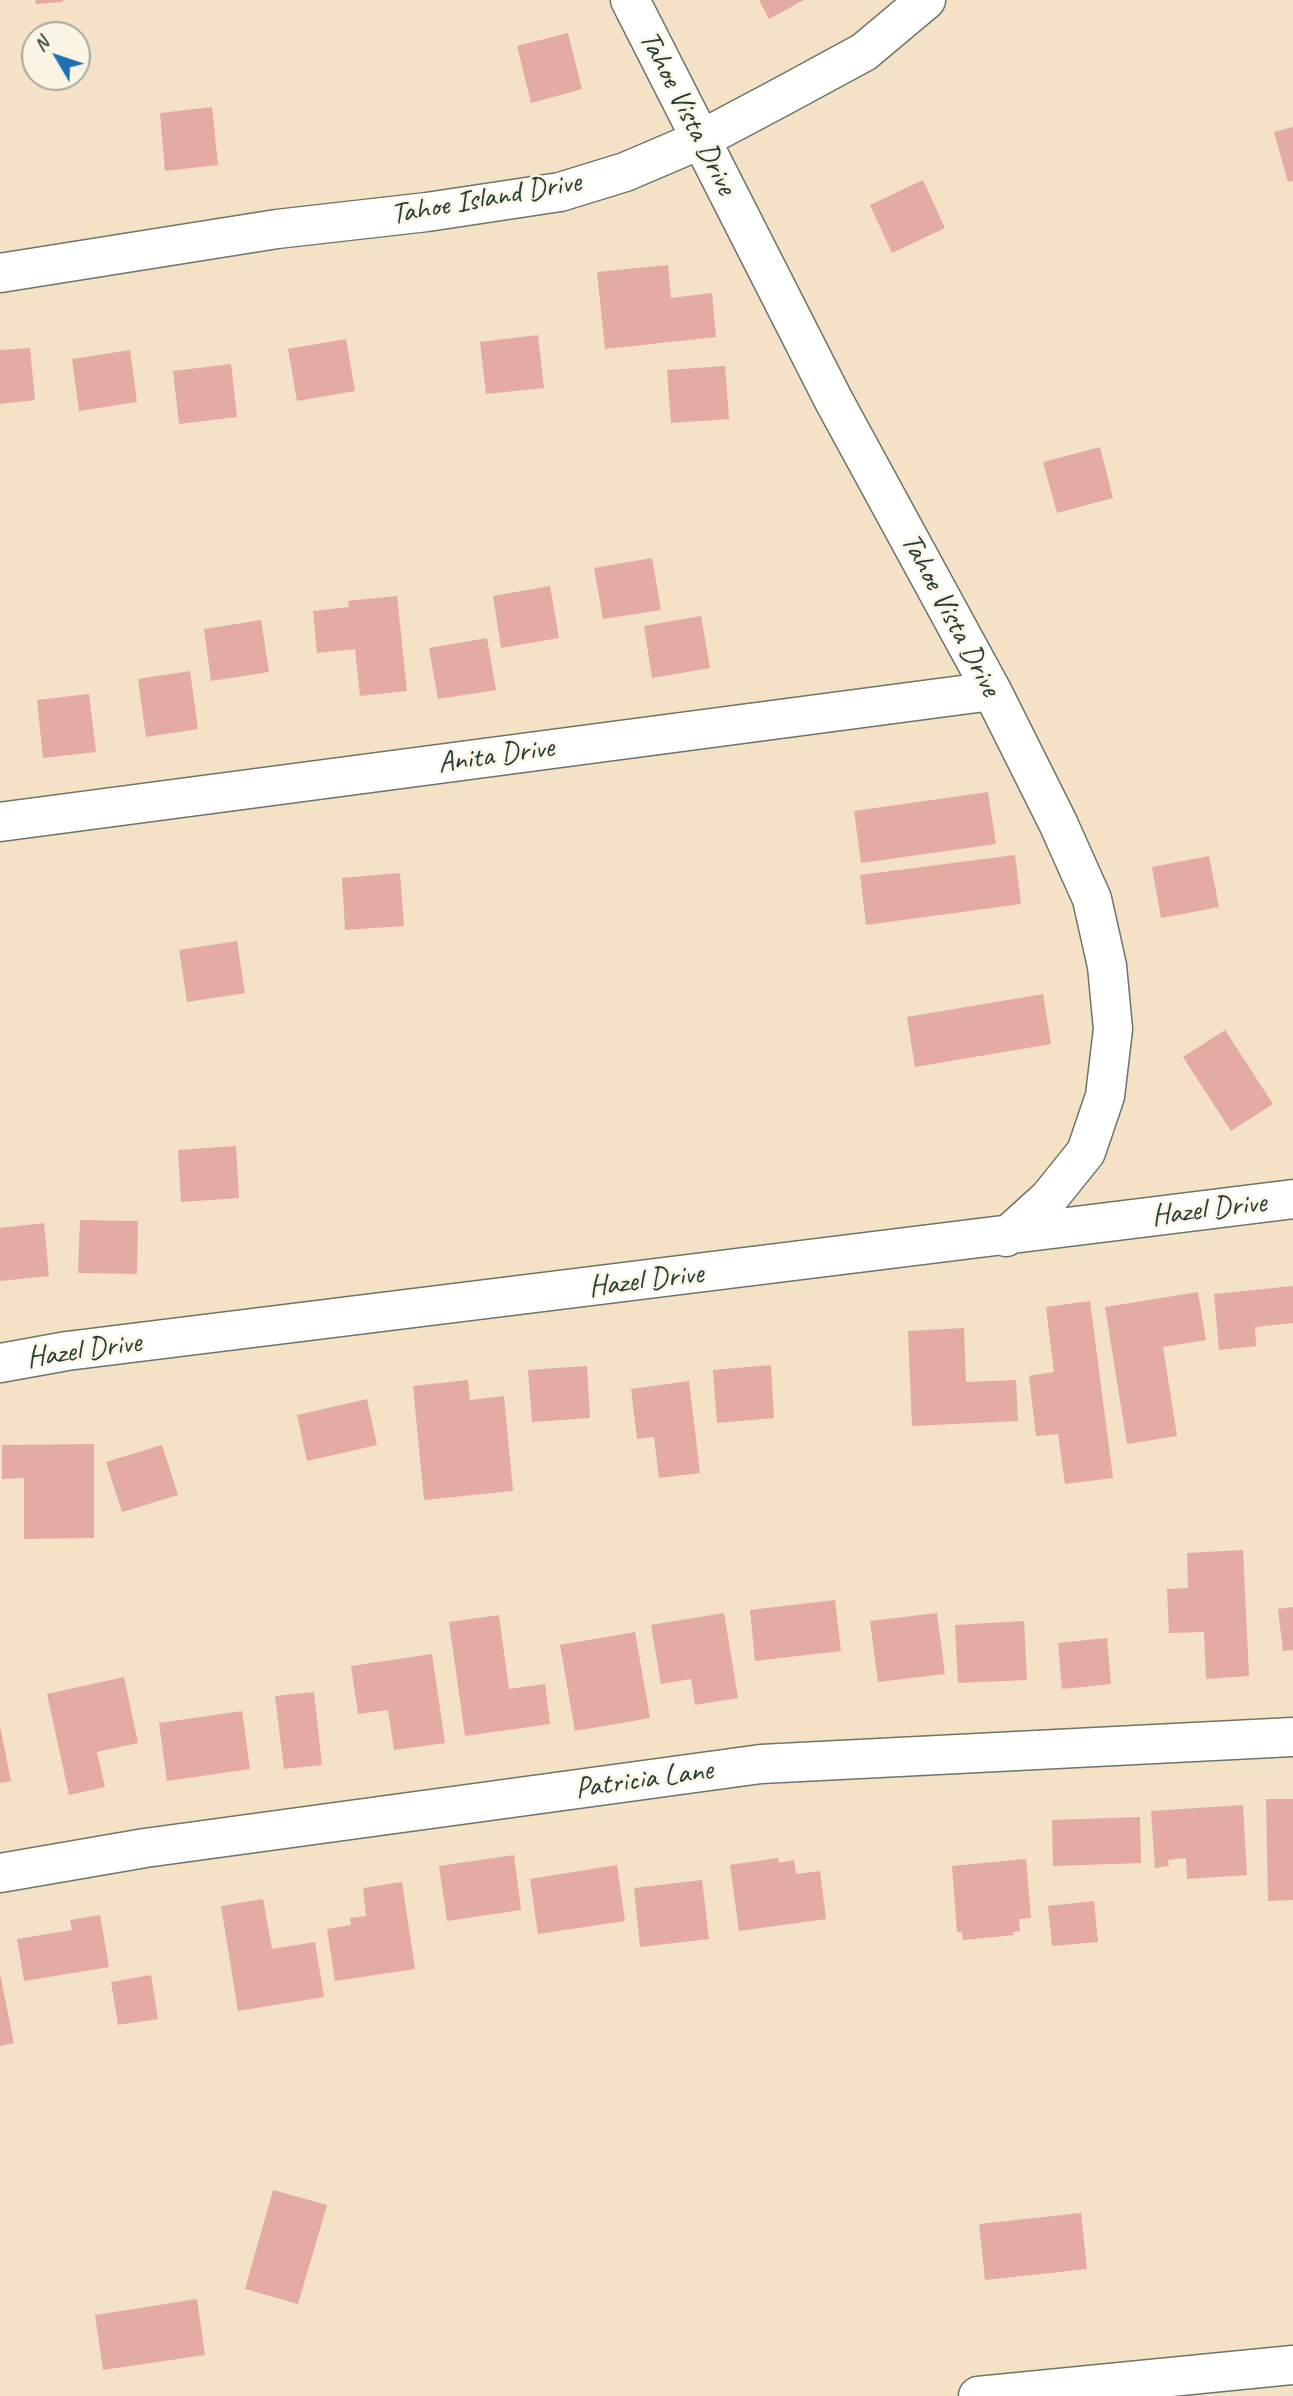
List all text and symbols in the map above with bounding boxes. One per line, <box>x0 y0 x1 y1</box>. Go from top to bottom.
north arrow <box>21 21 91 91</box>
street label: Tahoe Vista Drive <box>630 25 744 201</box>
text: N <box>28 32 54 56</box>
street label: Tahoe Island Drive <box>388 165 584 233</box>
street label: Tahoe Vista Drive <box>892 527 1008 703</box>
street label: Anita Drive <box>436 730 556 782</box>
street label: Hazel Drive <box>1150 1185 1268 1235</box>
street label: Hazel Drive <box>587 1256 705 1306</box>
street label: Hazel Drive <box>24 1325 144 1377</box>
street label: Patricia Lane <box>573 1753 715 1807</box>

